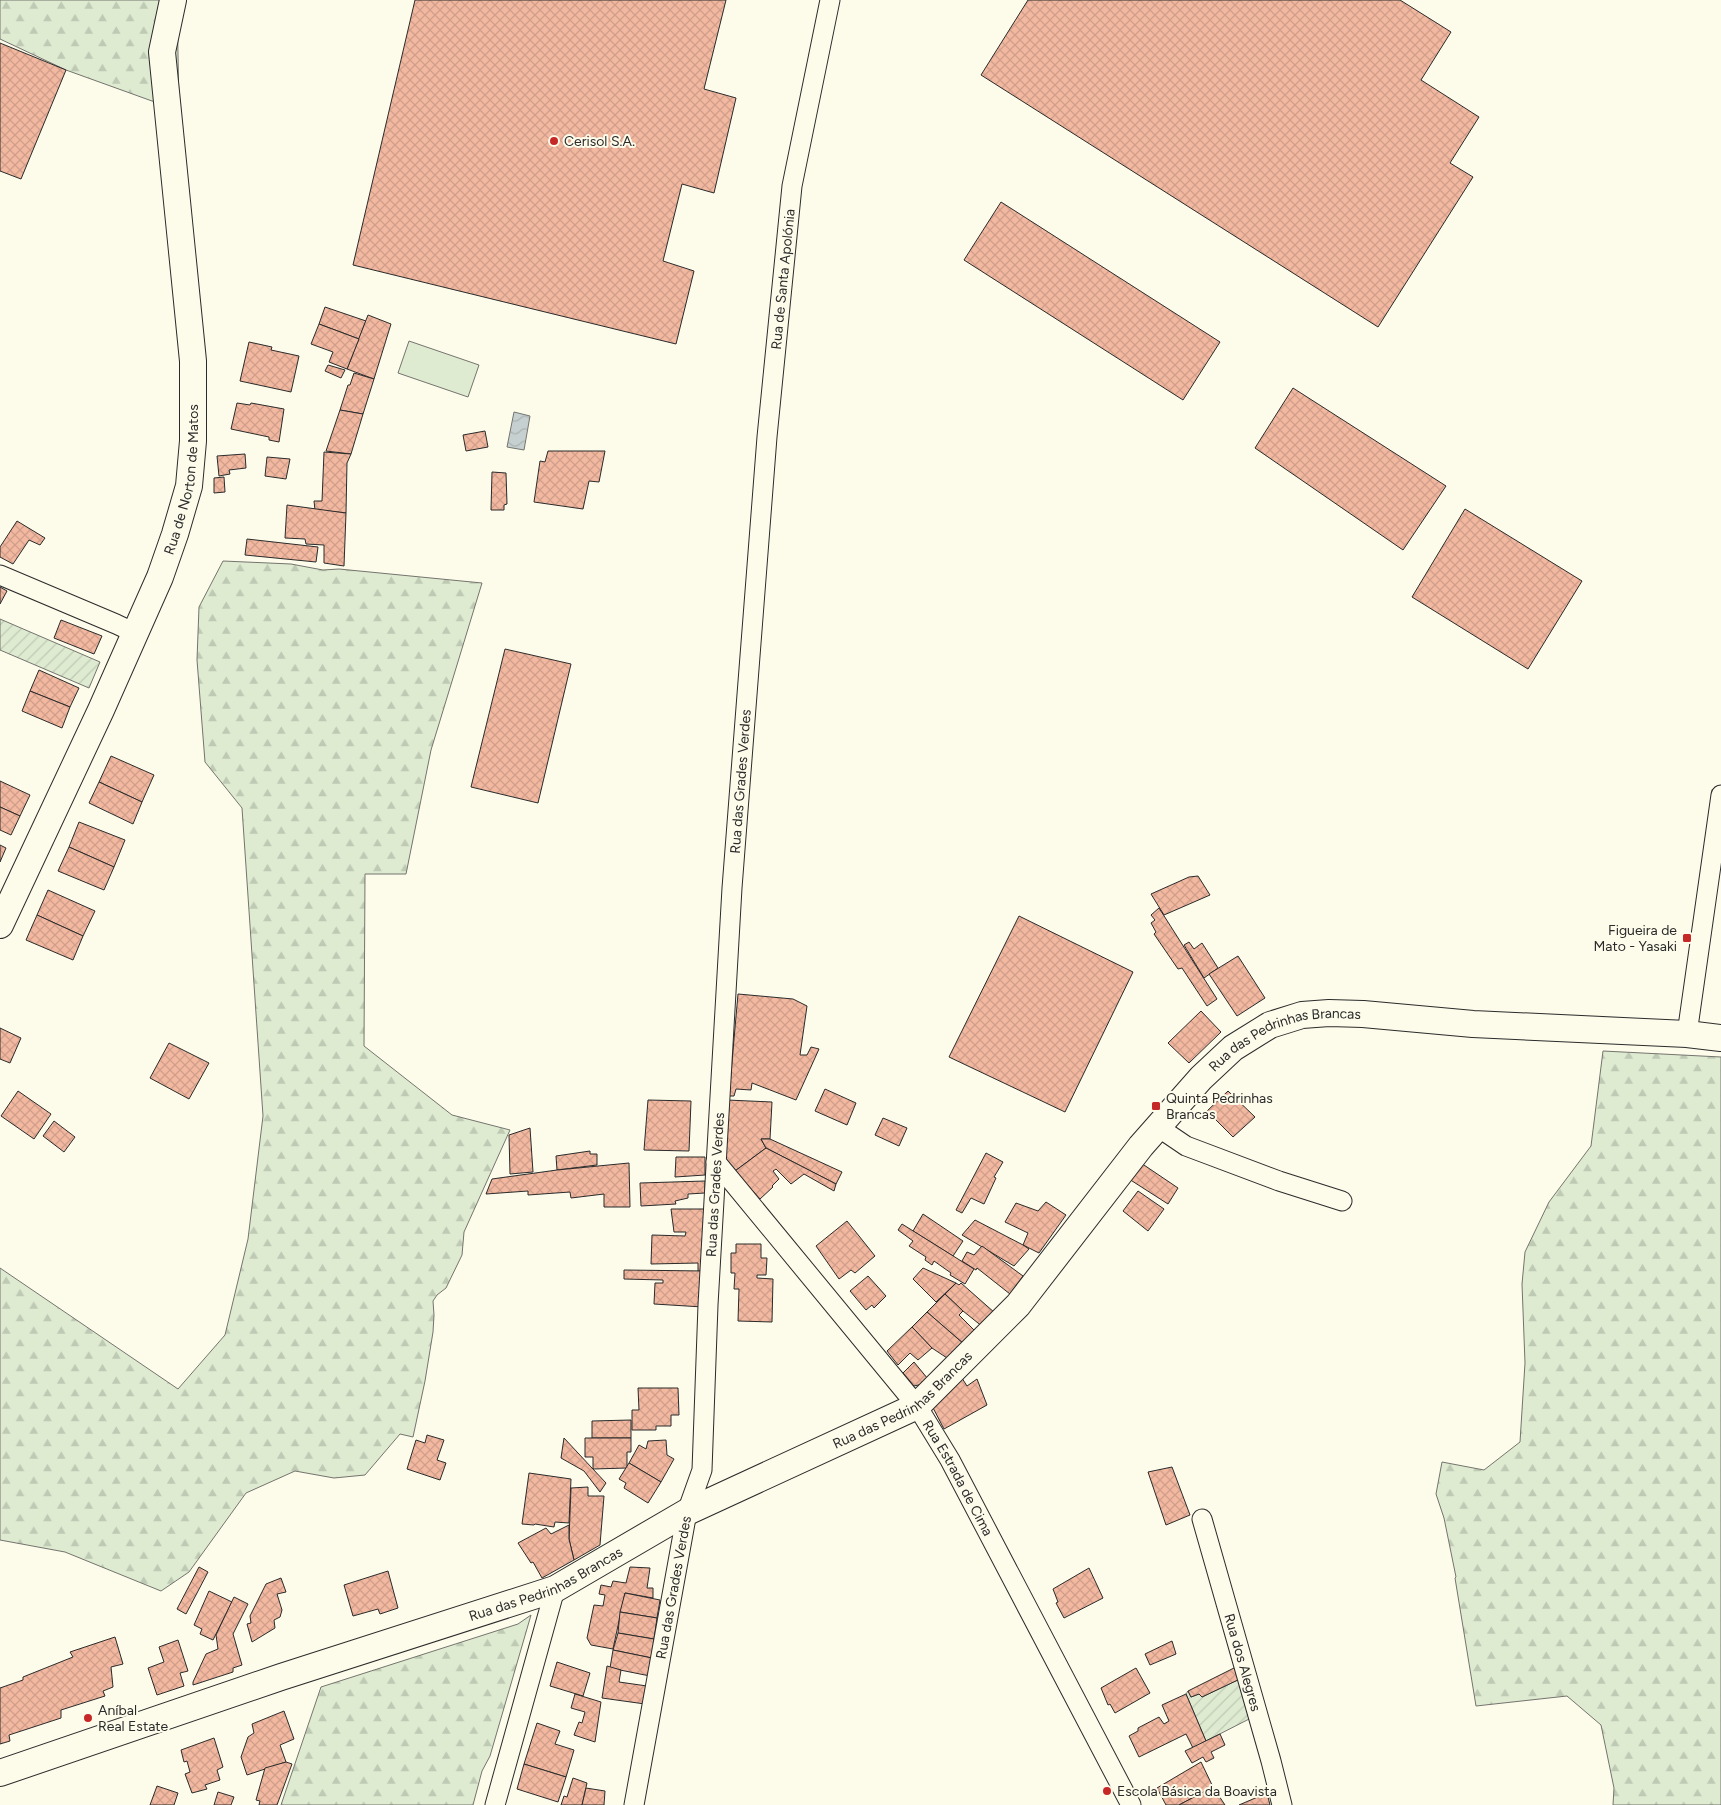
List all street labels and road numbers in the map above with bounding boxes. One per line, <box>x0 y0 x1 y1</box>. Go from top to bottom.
street label: Rua de Santa Apolónia <box>767 208 798 350</box>
street label: Rua de Norton de Matos <box>160 404 202 557</box>
street label: Rua das Grades Verdes <box>726 709 754 854</box>
street label: Rua das Pedrinhas Brancas <box>1205 1004 1361 1075</box>
street label: Rua das Grades Verdes <box>702 1112 728 1257</box>
street label: Rua das Pedrinhas Brancas <box>830 1347 976 1452</box>
street label: Rua Estrada de Cima <box>919 1417 997 1539</box>
street label: Rua das Grades Verdes <box>652 1515 695 1660</box>
street label: Rua das Pedrinhas Brancas <box>467 1543 625 1625</box>
street label: Rua dos Alegres <box>1221 1611 1265 1713</box>

